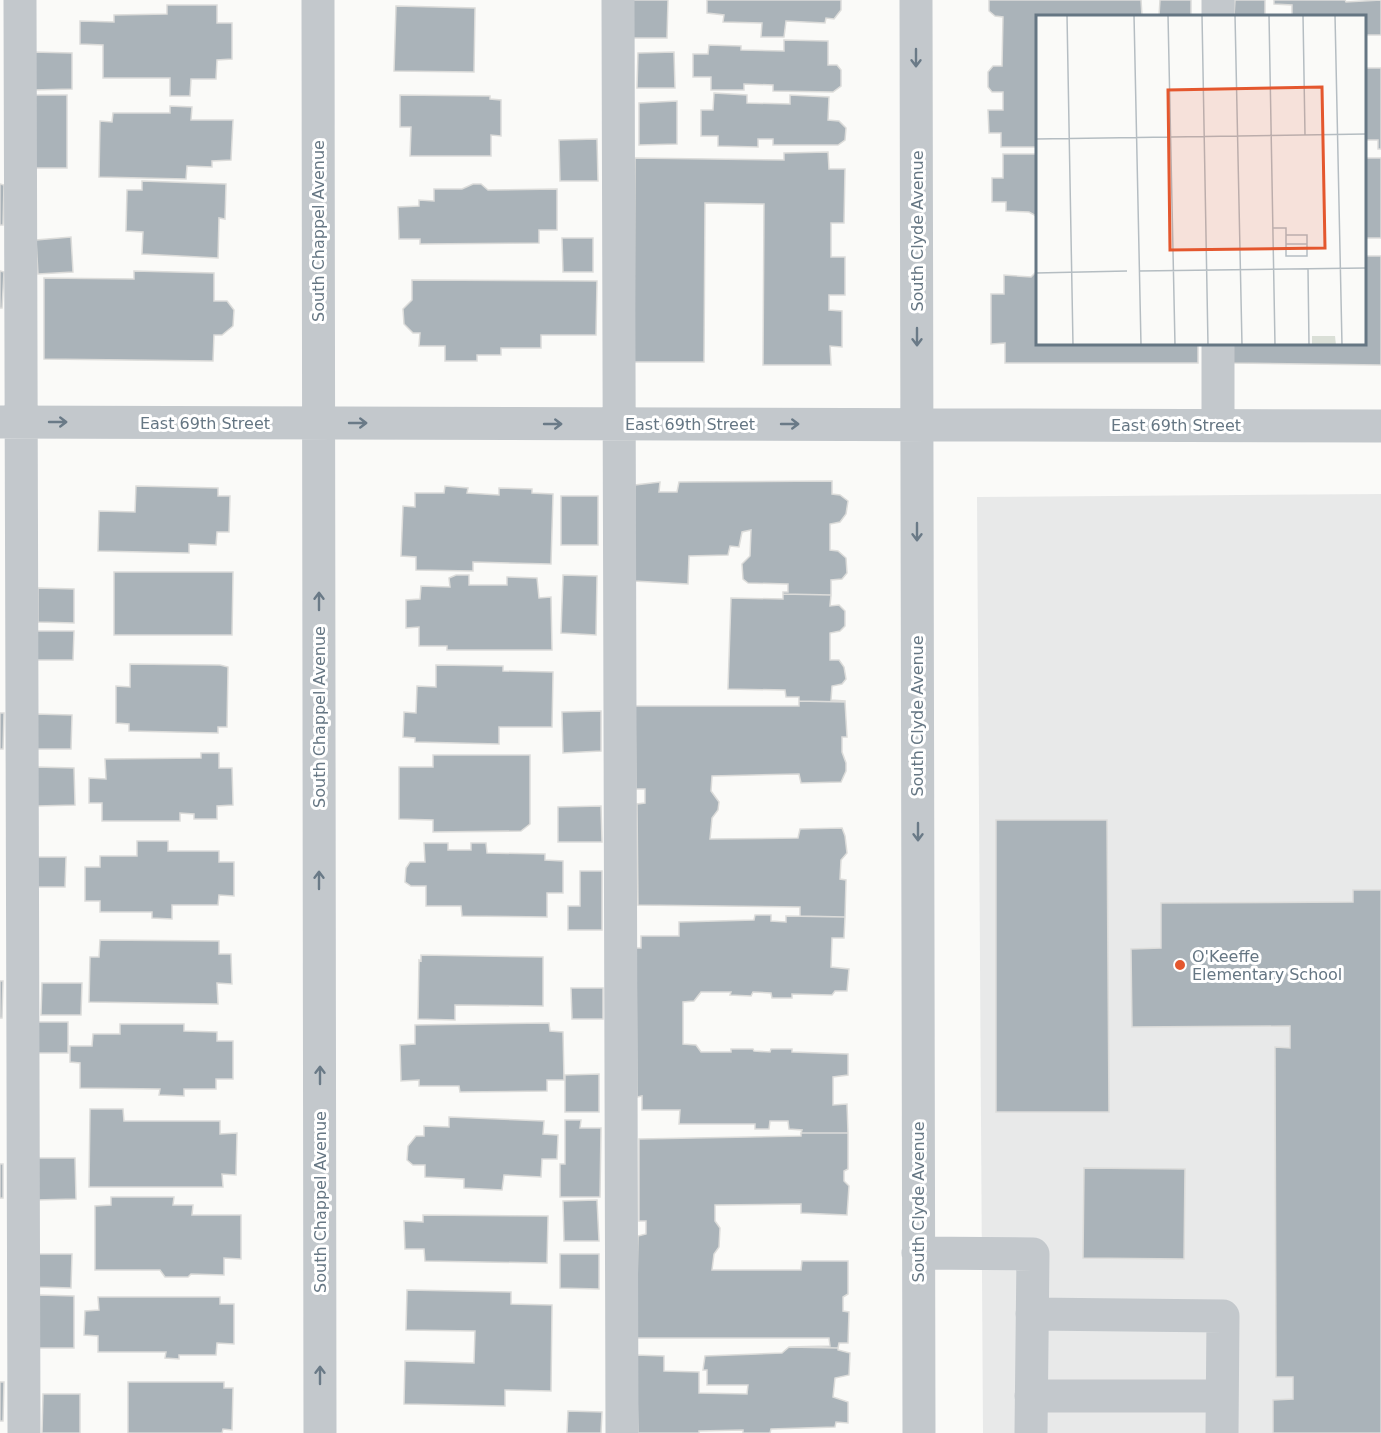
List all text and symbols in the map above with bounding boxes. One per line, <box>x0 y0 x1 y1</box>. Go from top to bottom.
inset map <box>1036 15 1366 345</box>
one-way arrow <box>910 48 922 68</box>
street label: South Chappel Avenue <box>309 140 328 322</box>
street label: South Clyde Avenue <box>908 150 927 312</box>
one-way arrow <box>911 327 923 347</box>
street label: East 69th Street <box>140 414 270 433</box>
street label: East 69th Street <box>625 415 755 434</box>
one-way arrow <box>48 416 68 428</box>
street label: East 69th Street <box>1111 416 1241 435</box>
one-way arrow <box>348 417 368 429</box>
one-way arrow <box>543 418 563 430</box>
one-way arrow <box>780 418 800 430</box>
one-way arrow <box>911 522 923 542</box>
one-way arrow <box>313 591 325 611</box>
street label: South Chappel Avenue <box>310 626 329 808</box>
street label: South Clyde Avenue <box>908 635 927 797</box>
one-way arrow <box>912 822 924 842</box>
one-way arrow <box>313 870 325 890</box>
place label: O'Keeffe Elementary School <box>1192 947 1342 984</box>
marker: O'Keeffe Elementary School <box>1173 958 1187 972</box>
one-way arrow <box>314 1065 325 1085</box>
street label: South Chappel Avenue <box>311 1111 330 1293</box>
street label: South Clyde Avenue <box>909 1121 928 1283</box>
one-way arrow <box>314 1365 326 1385</box>

